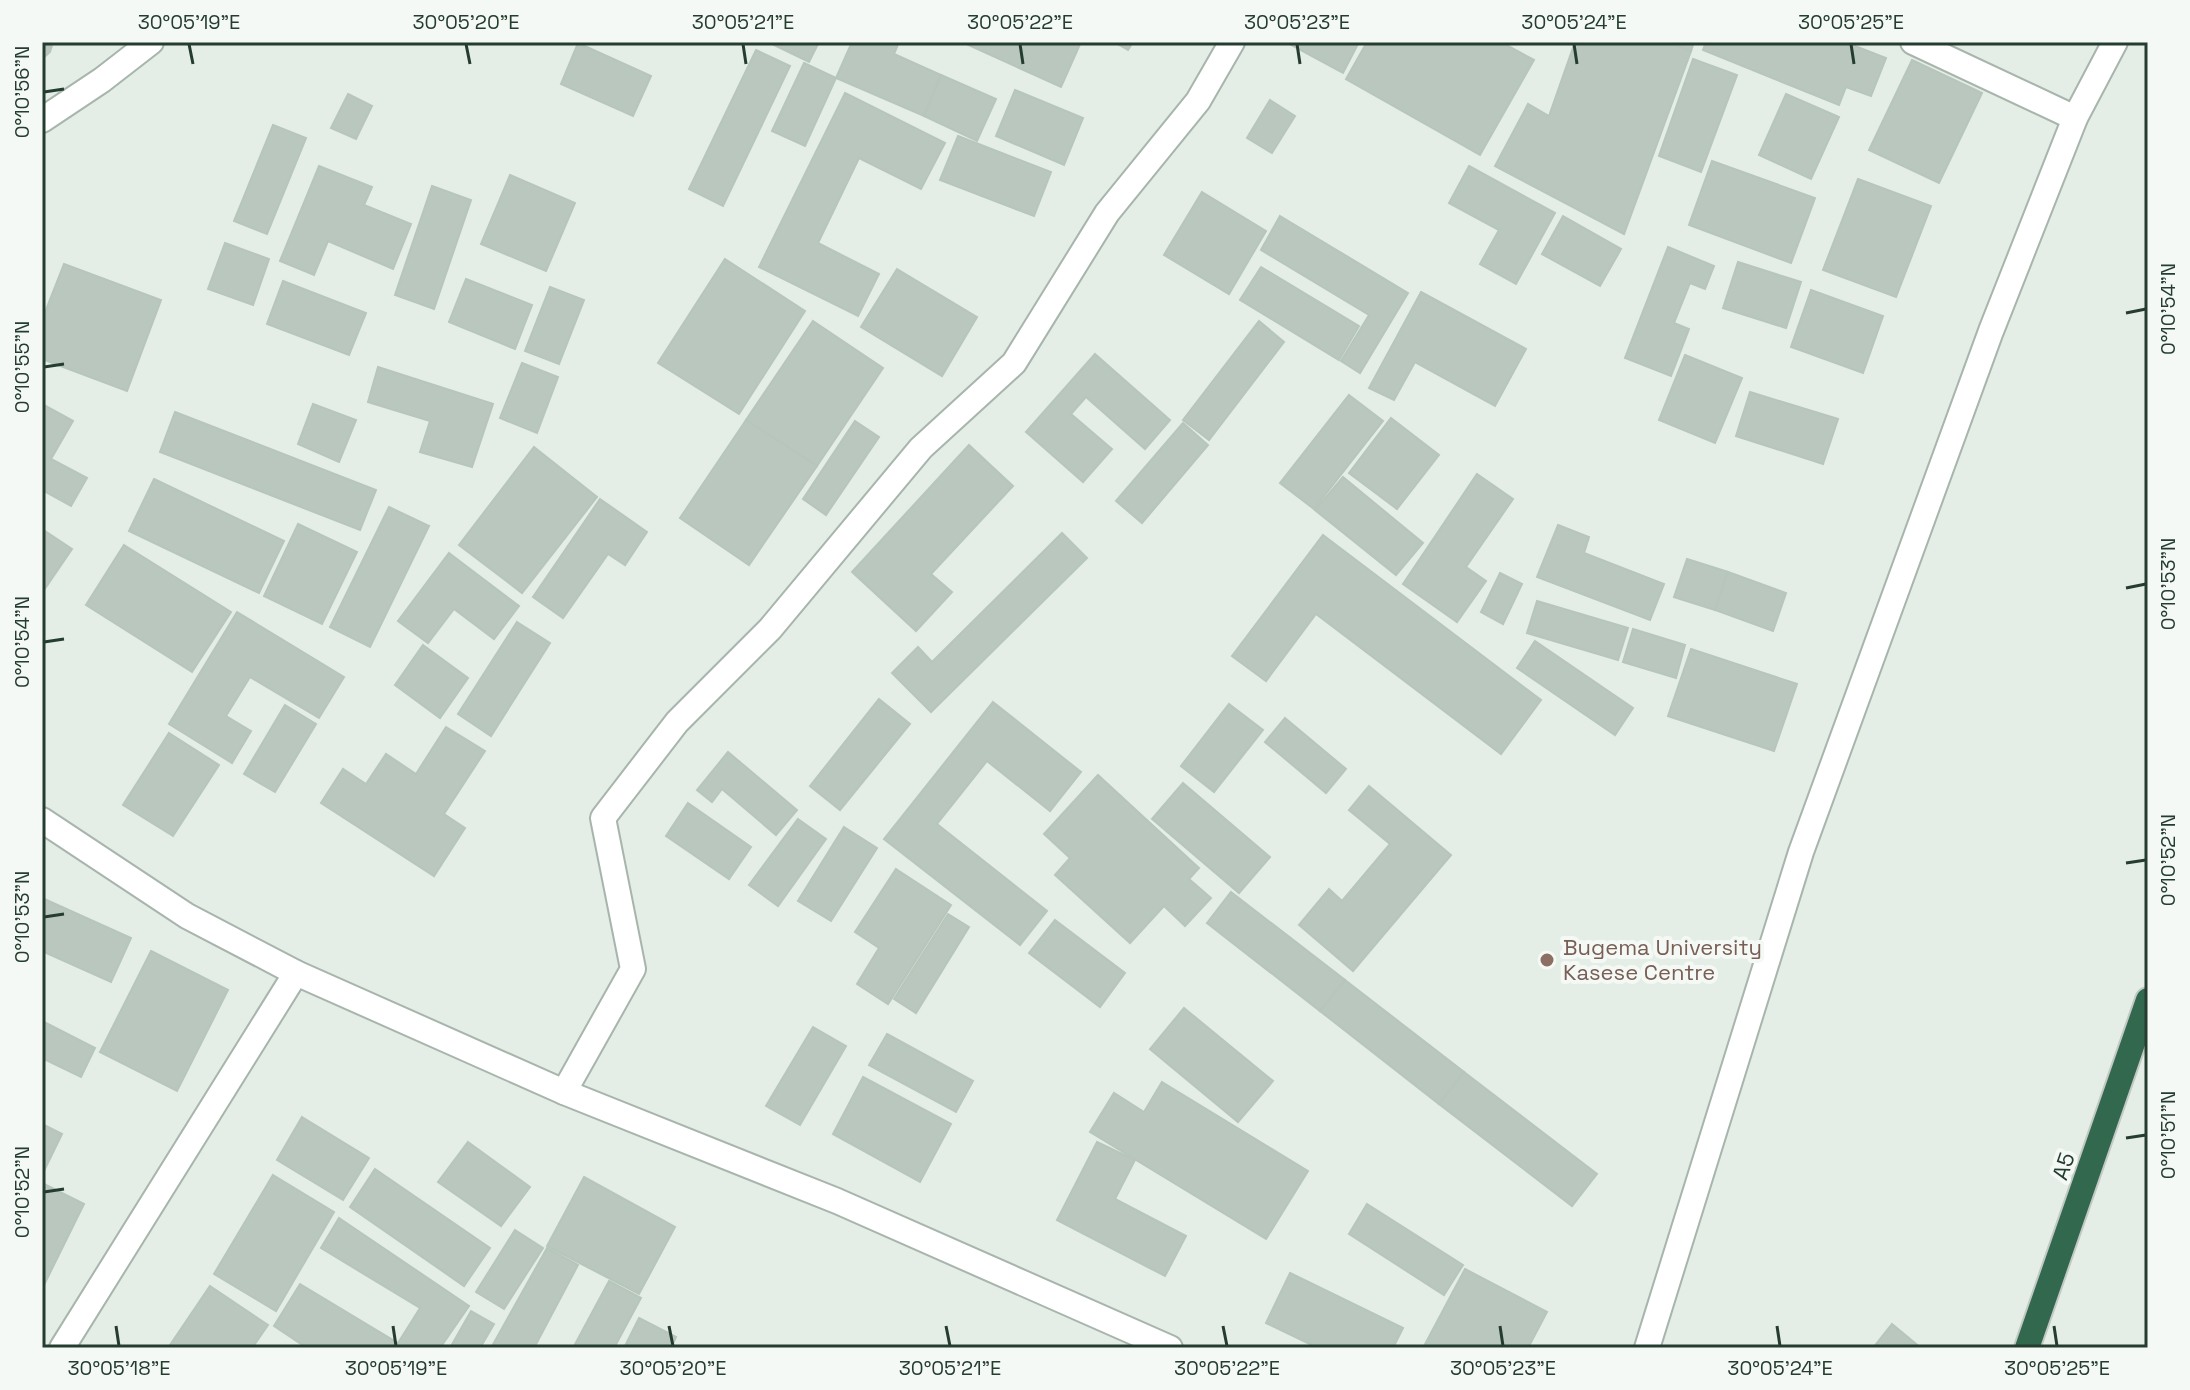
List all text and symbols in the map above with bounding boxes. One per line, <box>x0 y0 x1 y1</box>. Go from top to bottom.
text: 30°05'19"E <box>138 9 240 35</box>
text: 30°05'20"E <box>413 9 519 35</box>
text: 30°05'21"E <box>692 9 794 35</box>
text: 30°05'22"E <box>967 9 1073 35</box>
text: 30°05'23"E <box>1244 9 1350 35</box>
text: 30°05'24"E <box>1521 9 1627 35</box>
text: 30°05'25"E <box>1798 9 1904 35</box>
text: 0°10'56"N <box>9 46 35 138</box>
text: 0°10'54"N <box>2155 263 2181 355</box>
text: 0°10'55"N <box>9 321 35 413</box>
text: 0°10'53"N <box>2155 538 2181 630</box>
text: 0°10'54"N <box>9 596 35 688</box>
text: 0°10'52"N <box>2155 814 2181 906</box>
text: 0°10'53"N <box>9 871 35 963</box>
place label: Bugema University Kasese Centre <box>1563 933 1762 986</box>
marker: Bugema University Kasese Centre <box>1538 951 1556 969</box>
text: 0°10'51"N <box>2155 1091 2181 1179</box>
text: 0°10'52"N <box>9 1146 35 1238</box>
street label: A5 <box>2045 1149 2081 1183</box>
text: 30°05'18"E <box>68 1355 170 1381</box>
text: 30°05'19"E <box>345 1355 447 1381</box>
text: 30°05'20"E <box>620 1355 726 1381</box>
text: 30°05'21"E <box>899 1355 1001 1381</box>
text: 30°05'22"E <box>1174 1355 1280 1381</box>
text: 30°05'23"E <box>1450 1355 1556 1381</box>
text: 30°05'24"E <box>1727 1355 1833 1381</box>
text: 30°05'25"E <box>2004 1355 2110 1381</box>

